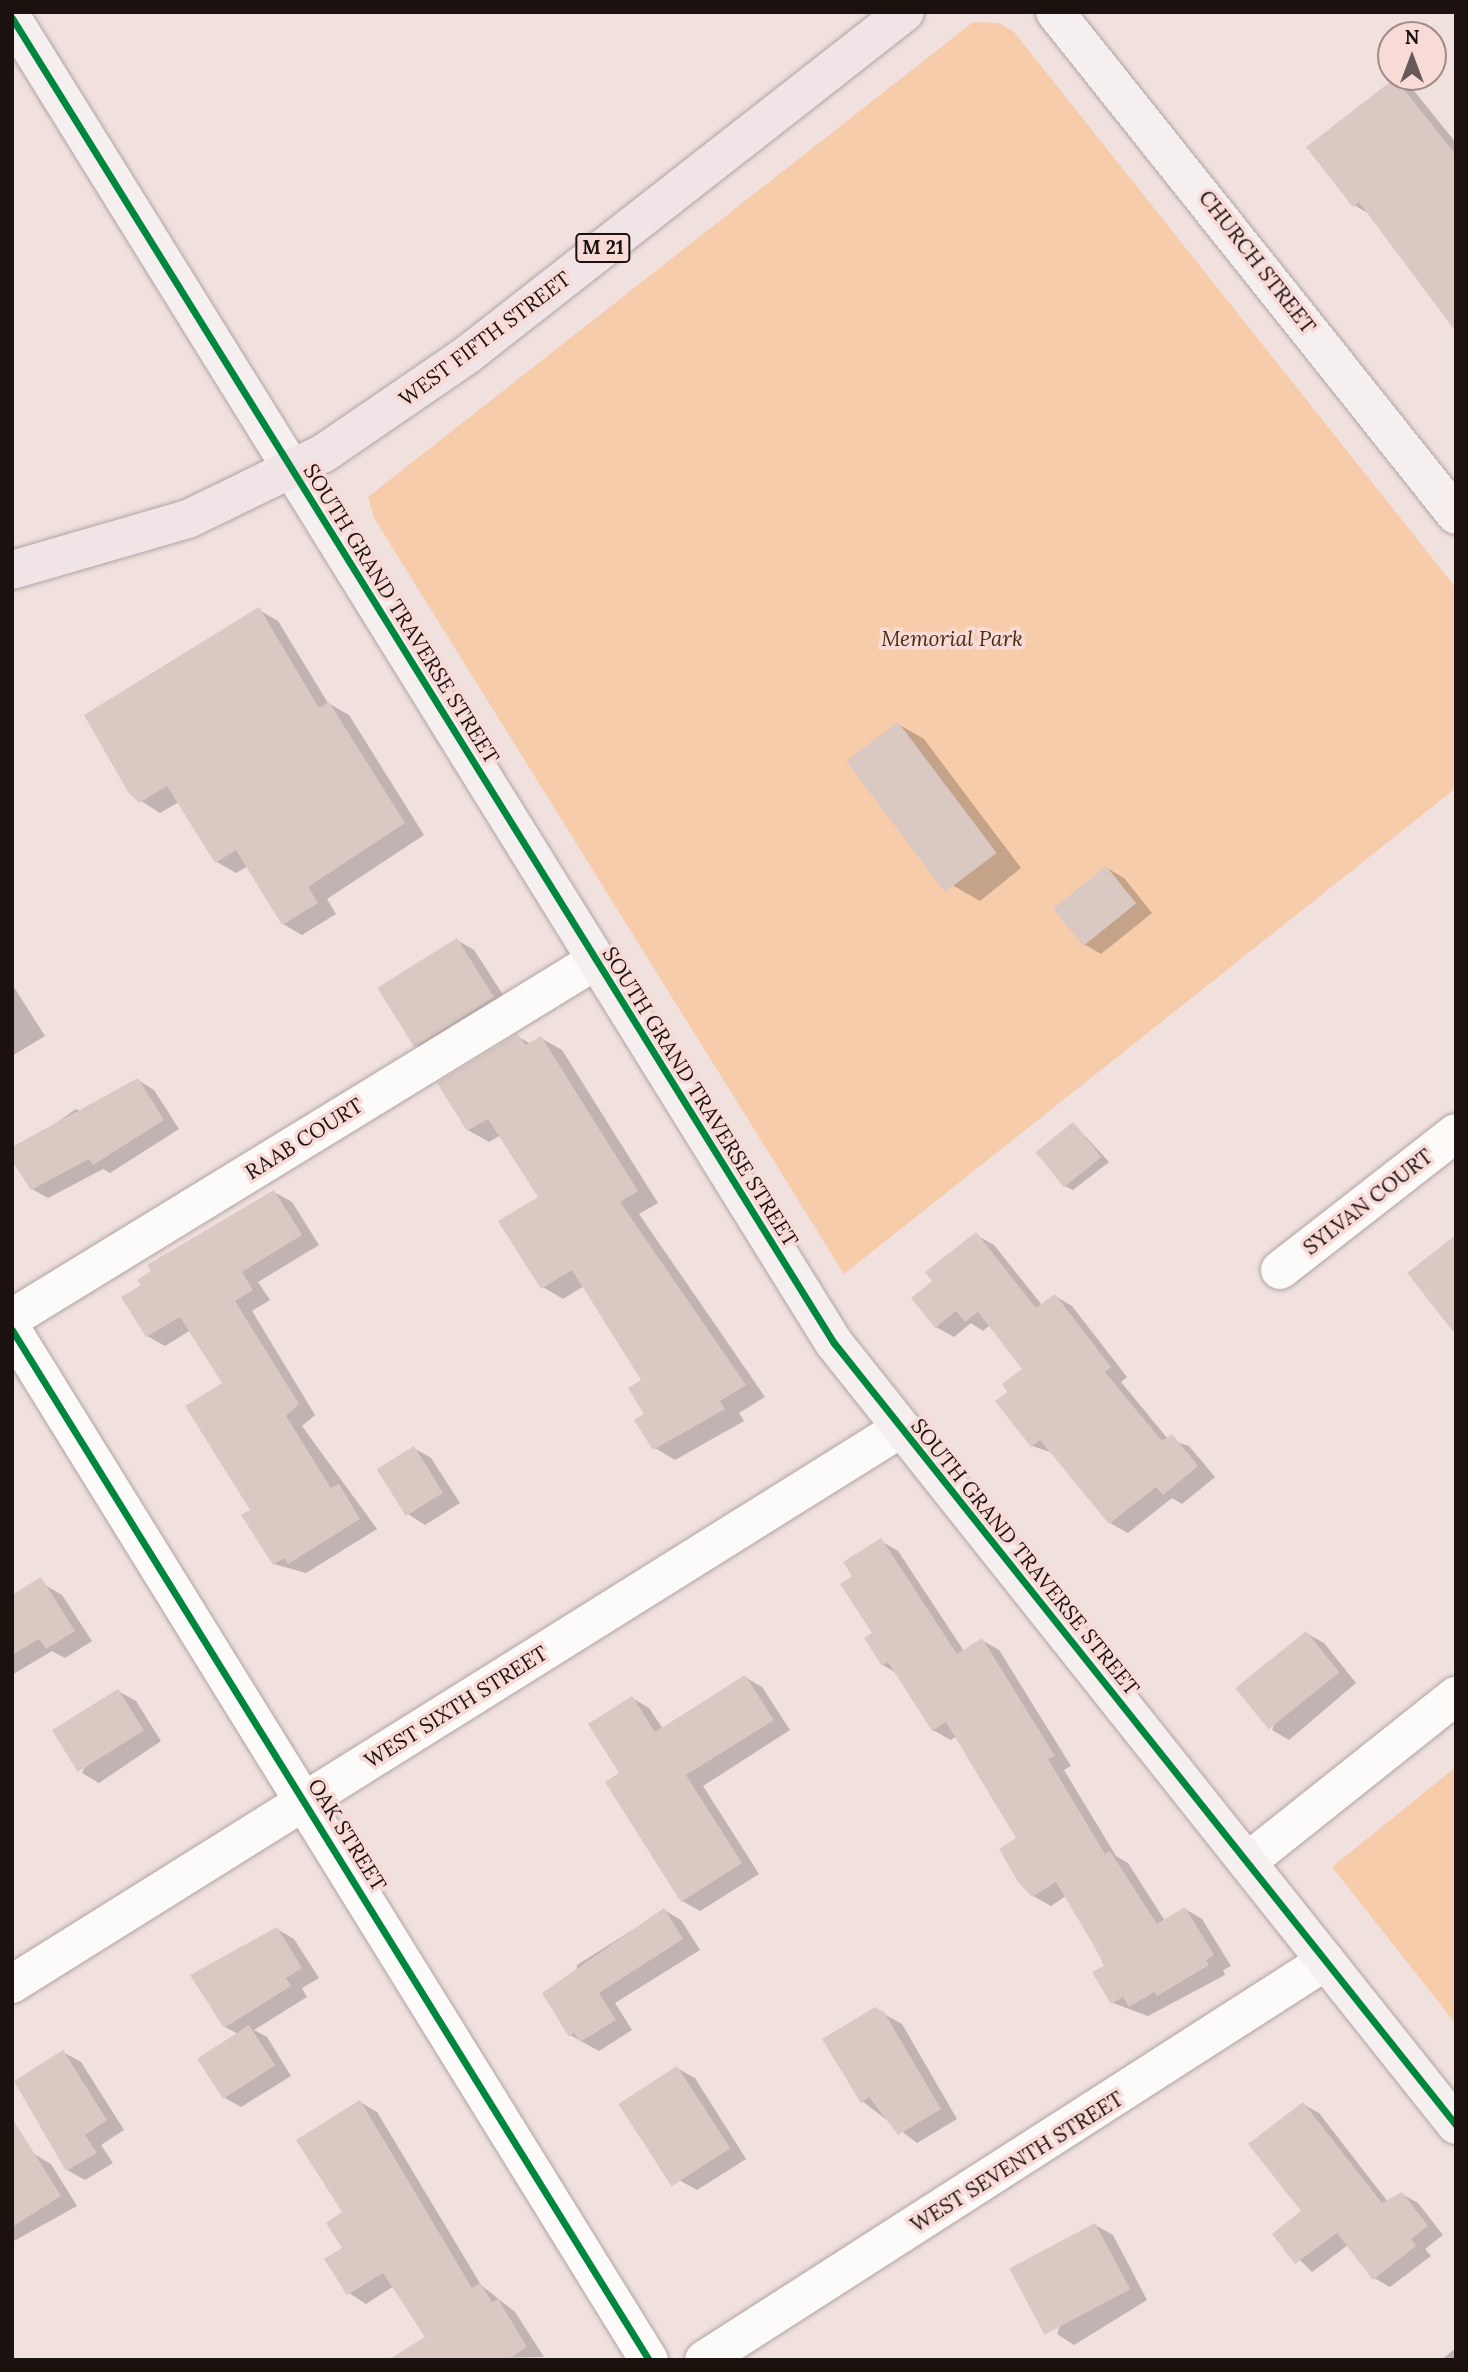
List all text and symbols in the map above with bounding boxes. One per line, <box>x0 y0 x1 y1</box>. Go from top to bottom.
north arrow <box>1377 21 1447 91</box>
text: N <box>1405 25 1419 49</box>
street label: CHURCH STREET <box>1193 185 1321 339</box>
road number: M 21 <box>575 232 631 264</box>
street label: WEST FIFTH STREET <box>394 266 576 412</box>
street label: SOUTH GRAND TRAVERSE STREET <box>298 459 504 769</box>
park label: Memorial Park <box>881 626 1023 652</box>
street label: SOUTH GRAND TRAVERSE STREET <box>597 942 803 1252</box>
street label: RAAB COURT <box>241 1093 367 1185</box>
street label: SYLVAN COURT <box>1298 1144 1438 1260</box>
street label: SOUTH GRAND TRAVERSE STREET <box>905 1414 1145 1700</box>
street label: WEST SIXTH STREET <box>360 1640 552 1774</box>
street label: OAK STREET <box>303 1774 391 1896</box>
street label: WEST SEVENTH STREET <box>906 2086 1128 2238</box>

